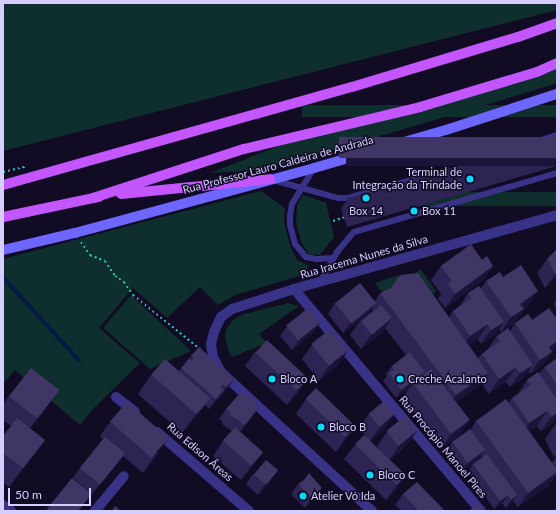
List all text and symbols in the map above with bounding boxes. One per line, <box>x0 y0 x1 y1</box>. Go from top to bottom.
street label: Rua Professor Lauro Caldeira de Andrada <box>181 133 375 197</box>
place label: Terminal de Integração da Trindade <box>352 166 462 192</box>
marker: Terminal de Integração da Trindade <box>465 174 475 184</box>
marker: Box 14 <box>361 193 371 203</box>
place label: Box 14 <box>349 204 383 218</box>
place label: Box 11 <box>422 204 456 218</box>
marker: Box 11 <box>409 206 419 216</box>
street label: Rua Iracema Nunes da Silva <box>299 232 429 282</box>
place label: Bloco A <box>280 372 317 386</box>
place label: Creche Acalanto <box>408 372 487 386</box>
marker: Bloco A <box>267 374 277 384</box>
marker: Creche Acalanto <box>395 374 405 384</box>
street label: Rua Procópio Manoel Pires <box>396 393 490 501</box>
street label: Rua Edison Áreas <box>164 420 236 484</box>
place label: Bloco B <box>329 420 366 434</box>
marker: Bloco B <box>316 422 326 432</box>
place label: Bloco C <box>378 468 415 482</box>
marker: Bloco C <box>365 470 375 480</box>
scale bar <box>10 480 93 506</box>
text: 50 m <box>15 487 42 502</box>
place label: Atelier Vó Ida <box>311 489 376 503</box>
marker: Atelier Vó Ida <box>298 491 308 501</box>

